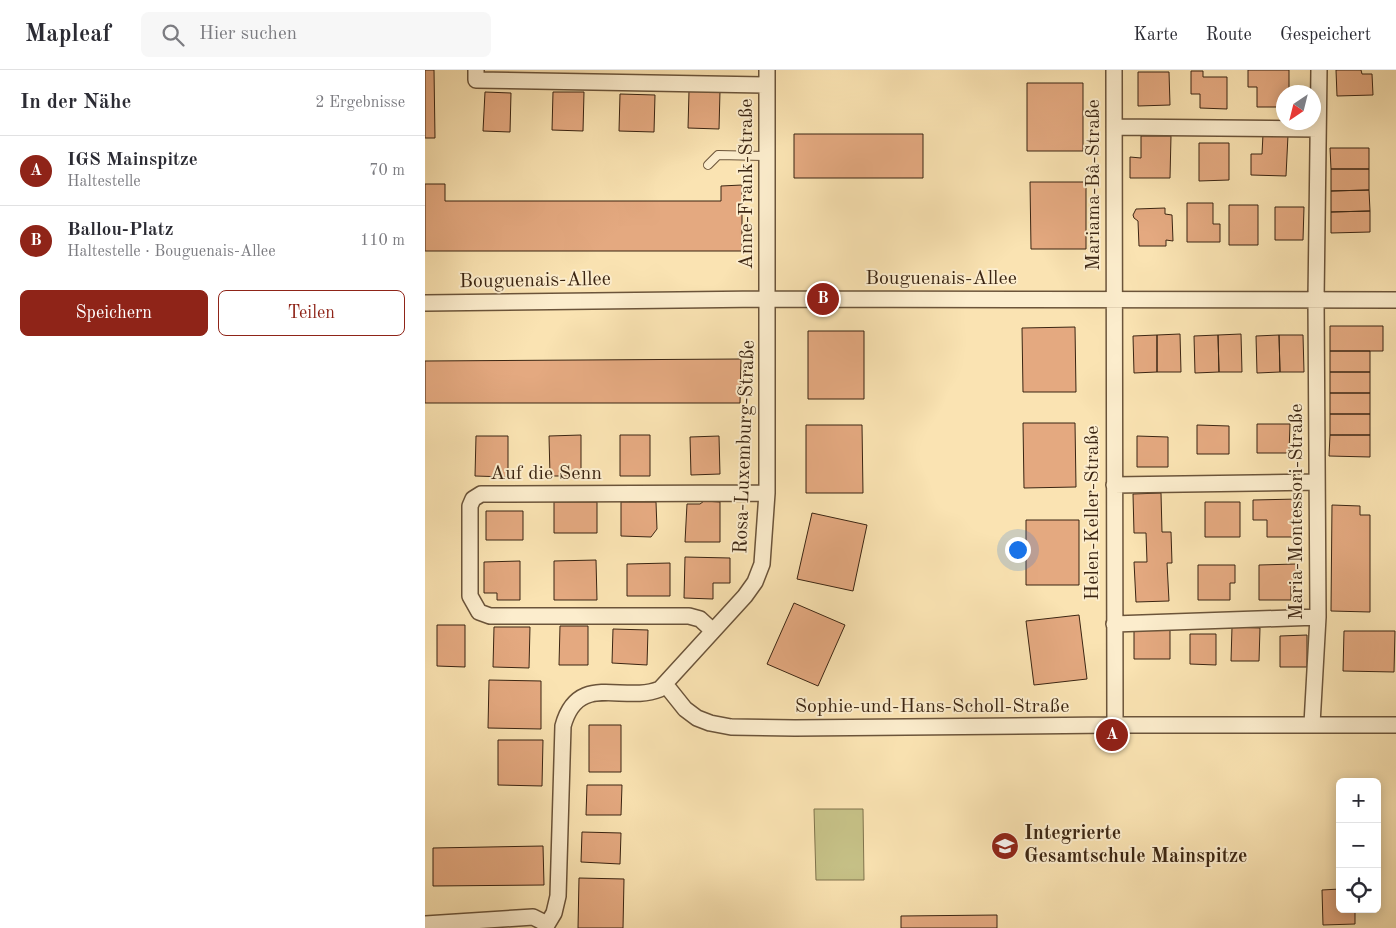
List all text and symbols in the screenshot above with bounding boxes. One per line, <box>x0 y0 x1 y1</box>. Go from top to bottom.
search box <box>141 12 491 57</box>
icon: search <box>159 21 187 49</box>
text: Mapleaf <box>25 23 111 47</box>
text: Hier suchen <box>199 25 297 44</box>
text: Karte <box>1133 26 1178 44</box>
text: Route <box>1206 26 1252 44</box>
text: Gespeichert <box>1280 26 1371 44</box>
north arrow <box>1276 85 1321 130</box>
text: In der Nähe <box>20 92 131 113</box>
text: 2 Ergebnisse <box>315 95 405 111</box>
street label: Anne-Frank-Straße <box>737 99 757 269</box>
street label: Mariama-Bâ-Straße <box>1084 99 1104 271</box>
text: IGS Mainspitze <box>67 151 198 170</box>
text: A <box>30 163 42 179</box>
text: 70 m <box>369 163 405 179</box>
text: Haltestelle <box>67 174 141 190</box>
text: Ballou-Platz <box>67 221 173 240</box>
text: B <box>30 233 42 249</box>
text: 110 m <box>360 233 405 249</box>
text: Haltestelle · Bouguenais-Allee <box>67 244 276 260</box>
street label: Bouguenais-Allee <box>865 269 1017 289</box>
street label: Bouguenais-Allee <box>459 270 611 292</box>
pin: B <box>807 280 839 318</box>
button: Speichern <box>20 290 208 336</box>
button: Teilen <box>218 290 405 336</box>
street label: Rosa-Luxemburg-Straße <box>731 340 759 554</box>
street label: Maria-Montessori-Straße <box>1287 404 1307 620</box>
street label: Helen-Keller-Straße <box>1083 426 1103 600</box>
street label: Auf die Senn <box>490 464 602 484</box>
your location <box>1005 537 1031 563</box>
street label: Sophie-und-Hans-Scholl-Straße <box>795 697 1069 717</box>
pin: A <box>1096 716 1128 754</box>
map controls <box>1336 778 1381 913</box>
button: + <box>1336 778 1381 823</box>
button: − <box>1336 823 1381 868</box>
place label: Integrierte Gesamtschule Mainspitze <box>1024 824 1248 867</box>
school or university icon: Integrierte Gesamtschule Mainspitze <box>990 831 1020 861</box>
button: locate <box>1336 868 1381 913</box>

